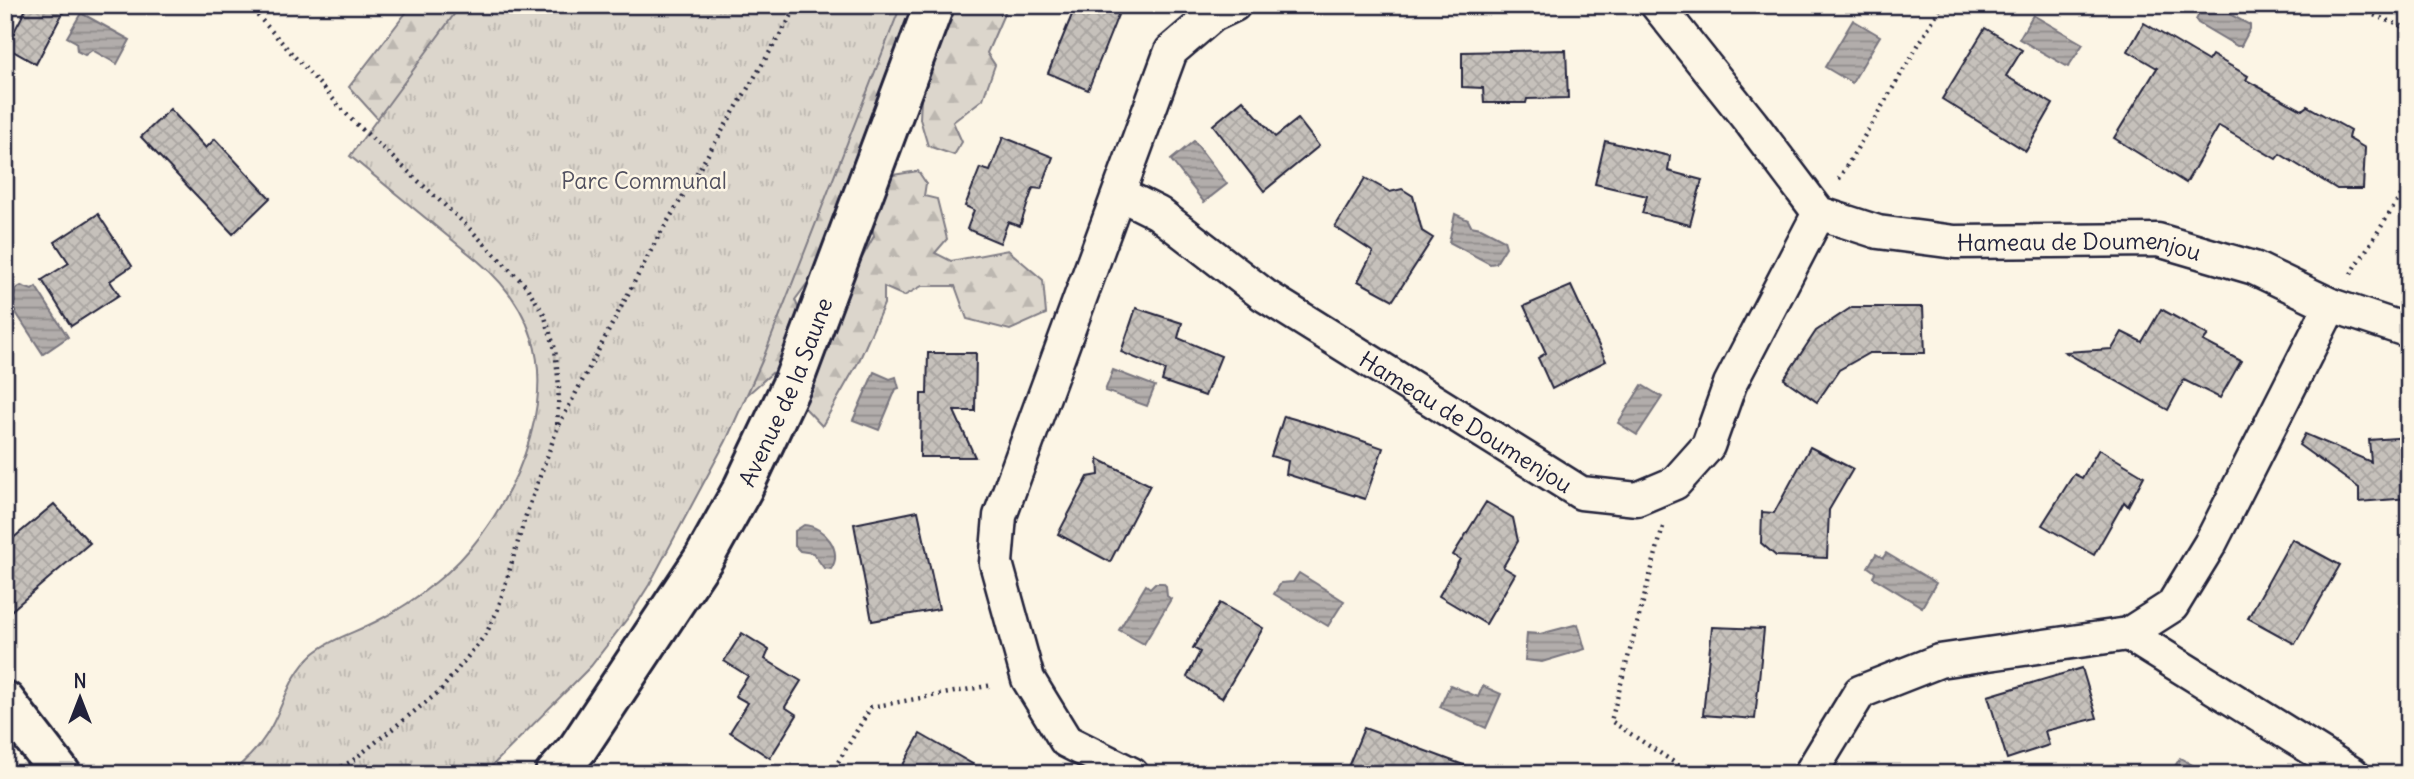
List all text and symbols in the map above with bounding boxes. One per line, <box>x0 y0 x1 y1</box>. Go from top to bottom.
park label: Parc Communal <box>561 166 727 195</box>
street label: Hameau de Doumenjou <box>1957 226 2205 266</box>
street label: Avenue de la Saune <box>732 293 838 491</box>
street label: Hameau de Doumenjou <box>1354 344 1578 499</box>
north arrow <box>46 664 116 734</box>
text: N <box>73 669 87 693</box>

